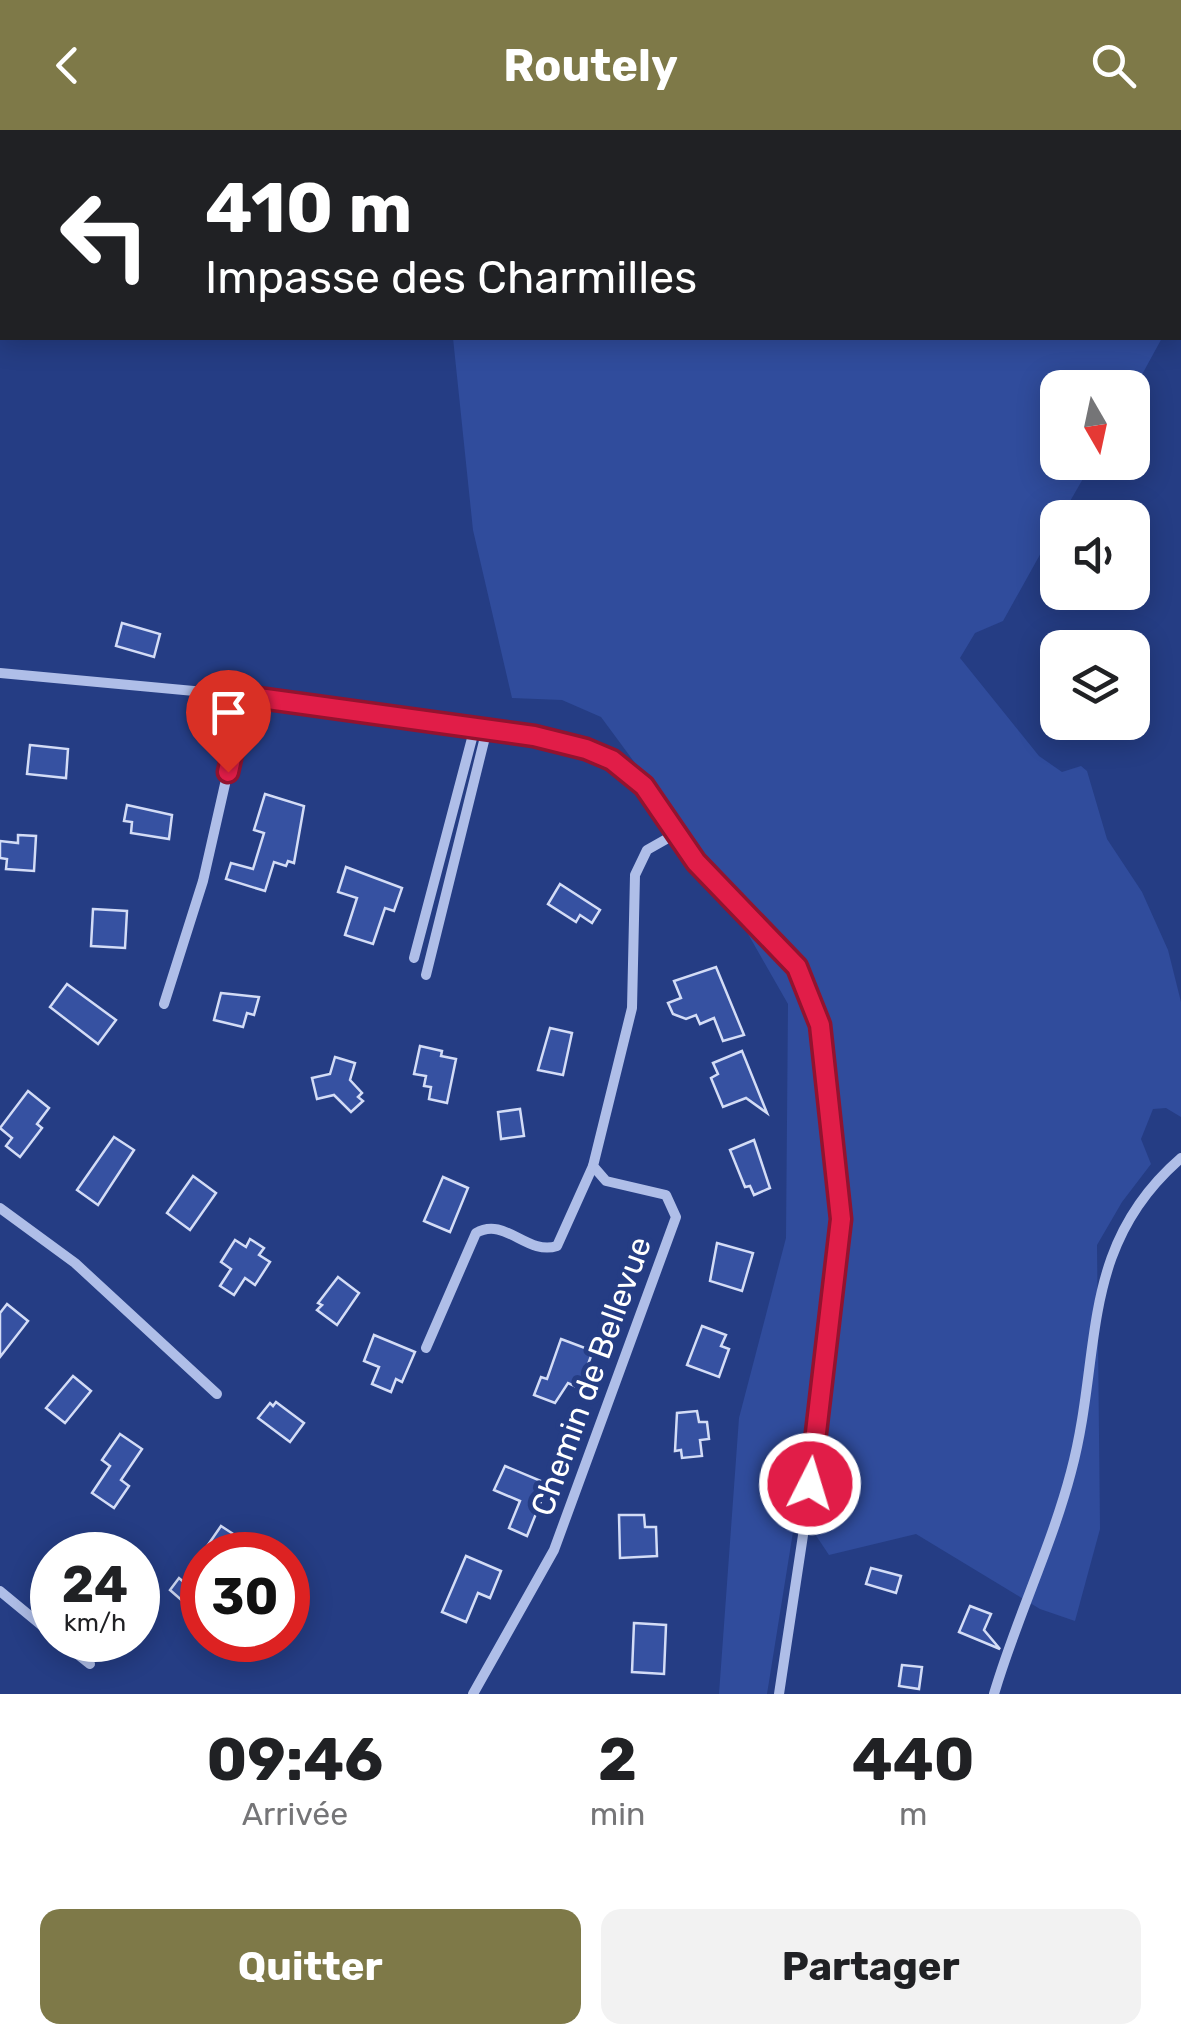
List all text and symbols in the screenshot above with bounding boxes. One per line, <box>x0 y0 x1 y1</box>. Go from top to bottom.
icon: back <box>40 38 95 93</box>
icon: search <box>1086 38 1141 93</box>
text: Routely <box>503 39 678 92</box>
text: 410 m <box>205 167 413 250</box>
icon: left <box>40 170 170 300</box>
text: Impasse des Charmilles <box>205 251 697 304</box>
north arrow <box>1040 370 1150 480</box>
map controls <box>1040 370 1150 740</box>
button: sound <box>1040 500 1150 610</box>
button: layers <box>1040 630 1150 740</box>
pin <box>186 670 271 773</box>
icon: arrive <box>201 685 256 740</box>
street label: Chemin de Bellevue <box>523 1231 659 1521</box>
position arrow <box>758 1432 862 1536</box>
speed limit sign: 30 <box>180 1532 310 1662</box>
text: 24 <box>62 1555 128 1615</box>
text: km/h <box>64 1608 126 1637</box>
text: 09:46 <box>206 1724 383 1795</box>
text: 2 <box>598 1724 637 1795</box>
text: 440 <box>852 1724 975 1795</box>
text: Arrivée <box>242 1795 348 1833</box>
text: min <box>590 1795 645 1833</box>
text: m <box>899 1795 927 1833</box>
button: Quitter <box>40 1909 581 2024</box>
button: Partager <box>601 1909 1141 2024</box>

